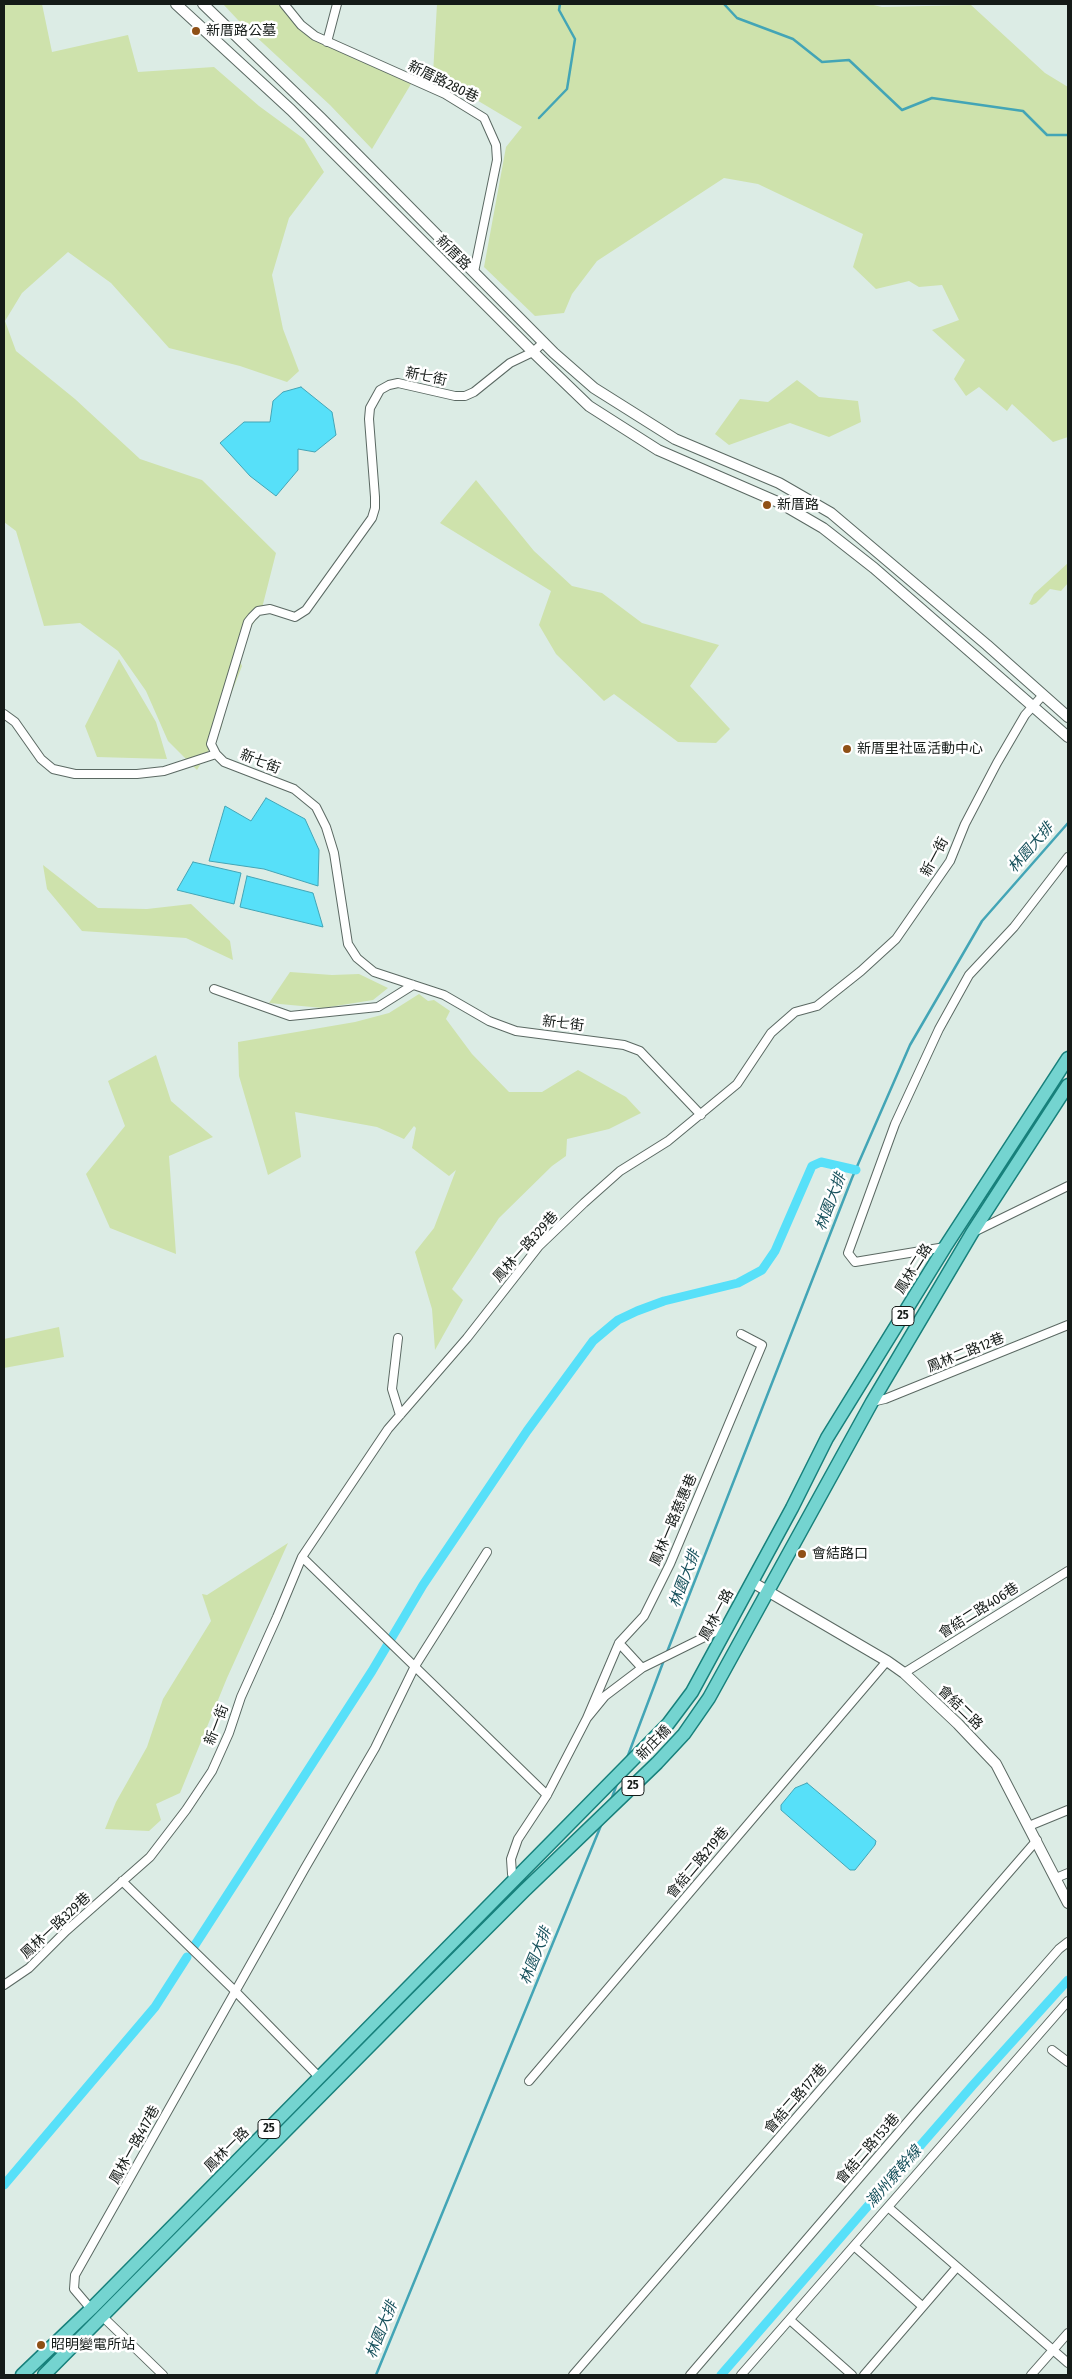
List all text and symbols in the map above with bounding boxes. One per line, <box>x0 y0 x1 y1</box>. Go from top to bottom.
place label: 新厝路公墓 <box>206 23 276 39</box>
marker: 新厝路公墓 <box>190 25 202 37</box>
street label: 新厝路280巷 <box>405 58 481 106</box>
street label: 新厝路 <box>432 232 474 274</box>
street label: 新七街 <box>404 364 448 390</box>
place label: 新厝路 <box>777 497 819 513</box>
marker: 新厝路 <box>761 499 773 511</box>
place label: 新厝里社區活動中心 <box>857 741 983 757</box>
marker: 新厝里社區活動中心 <box>841 743 853 755</box>
street label: 新七街 <box>237 746 283 778</box>
water label: 林園大排 <box>1005 819 1057 877</box>
street label: 新一街 <box>918 835 952 879</box>
street label: 新七街 <box>541 1013 585 1035</box>
water label: 林園大排 <box>812 1171 850 1233</box>
street label: 鳳林一路329巷 <box>490 1208 562 1286</box>
street label: 鳳林二路 <box>892 1241 936 1297</box>
road number: 25 <box>892 1306 914 1325</box>
street label: 鳳林二路12巷 <box>925 1330 1007 1376</box>
street label: 鳳林一路慈惠巷 <box>647 1472 701 1568</box>
place label: 會結路口 <box>812 1546 868 1562</box>
water label: 林園大排 <box>666 1548 704 1610</box>
marker: 會結路口 <box>796 1548 808 1560</box>
street label: 會結二路406巷 <box>936 1580 1022 1642</box>
street label: 鳳林一路 <box>696 1586 738 1644</box>
street label: 會結二路 <box>934 1683 986 1733</box>
street label: 新一街 <box>202 1702 232 1748</box>
street label: 新庄橋 <box>633 1722 675 1764</box>
road number: 25 <box>622 1776 644 1795</box>
street label: 會結二路219巷 <box>663 1824 733 1902</box>
street label: 鳳林一路329巷 <box>18 1889 94 1963</box>
water label: 林園大排 <box>516 1925 556 1987</box>
street label: 會結二路177巷 <box>761 2061 831 2137</box>
street label: 鳳林一路417巷 <box>107 2103 163 2187</box>
street label: 會結二路153巷 <box>833 2110 903 2188</box>
road number: 25 <box>258 2120 280 2138</box>
street label: 鳳林一路 <box>201 2124 253 2176</box>
water label: 潮州寮幹線 <box>863 2143 925 2211</box>
water label: 林園大排 <box>362 2299 402 2361</box>
place label: 昭明變電所站 <box>51 2337 135 2353</box>
marker: 昭明變電所站 <box>35 2339 47 2351</box>

